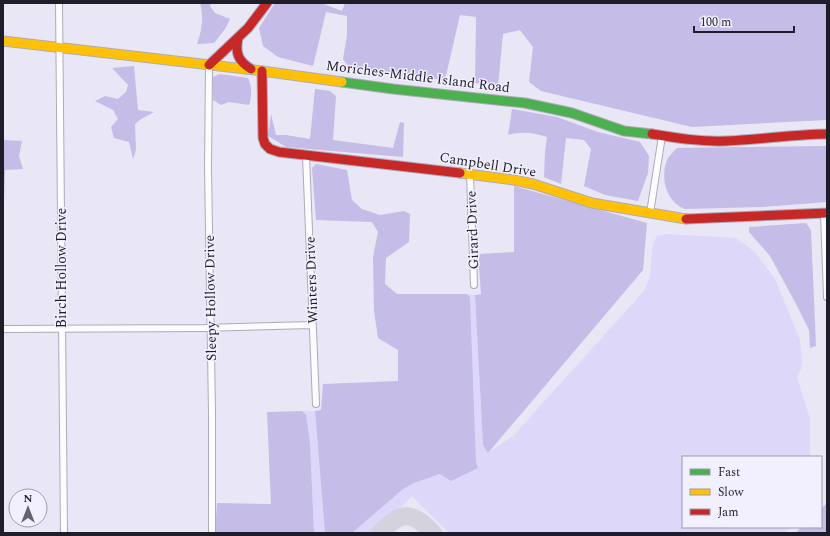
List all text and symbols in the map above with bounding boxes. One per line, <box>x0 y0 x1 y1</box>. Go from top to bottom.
scale bar <box>694 8 794 34</box>
text: 100 m <box>700 13 731 32</box>
street label: Moriches-Middle Island Road <box>325 55 511 98</box>
street label: Campbell Drive <box>438 146 538 183</box>
street label: Girard Drive <box>461 190 484 270</box>
street label: Birch Hollow Drive <box>51 208 72 328</box>
street label: Sleepy Hollow Drive <box>199 234 222 361</box>
street label: Winters Drive <box>299 236 324 324</box>
legend <box>682 456 822 528</box>
text: Fast <box>718 463 740 482</box>
text: Slow <box>718 483 744 502</box>
north arrow <box>8 488 48 528</box>
text: N <box>24 490 33 507</box>
text: Jam <box>718 503 739 522</box>

